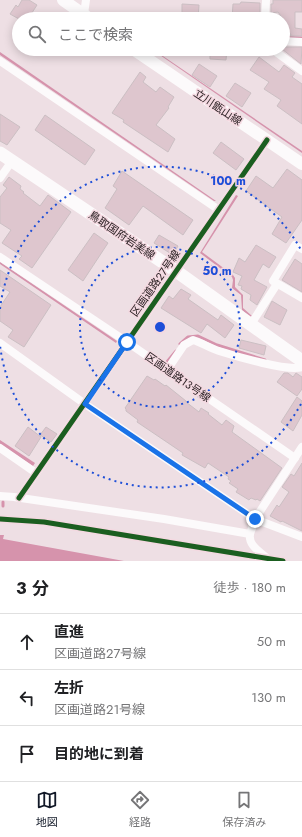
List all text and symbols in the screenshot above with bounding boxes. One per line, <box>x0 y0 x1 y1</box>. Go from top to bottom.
search box <box>12 12 290 56</box>
icon: search <box>26 23 48 45</box>
text: ここで検索 <box>58 24 133 46</box>
street label: 立川甑山線 <box>191 85 245 129</box>
text: 100 m <box>210 172 246 190</box>
street label: 鳥取国府岩美線 <box>86 207 158 263</box>
street label: 区画道路27号線 <box>126 246 184 320</box>
text: 50 m <box>202 262 232 280</box>
centre of rings <box>153 320 167 334</box>
route start <box>118 333 136 351</box>
street label: 区画道路13号線 <box>142 348 214 406</box>
route end <box>246 510 264 528</box>
text: 3 分 <box>16 576 49 600</box>
text: 徒歩 · 180 m <box>214 578 286 597</box>
text: 直進 <box>54 621 84 643</box>
icon: ahead <box>16 631 38 653</box>
text: 50 m <box>257 632 286 651</box>
text: 区画道路27号線 <box>54 644 146 663</box>
text: 左折 <box>54 677 84 699</box>
icon: left <box>16 687 38 709</box>
text: 130 m <box>251 688 286 707</box>
text: 区画道路21号線 <box>54 700 145 719</box>
icon: arrive <box>16 743 38 765</box>
text: 目的地に到着 <box>54 743 144 765</box>
tab: 地図 <box>36 789 58 830</box>
tab: 経路 <box>129 789 151 830</box>
tab: 保存済み <box>222 789 266 830</box>

